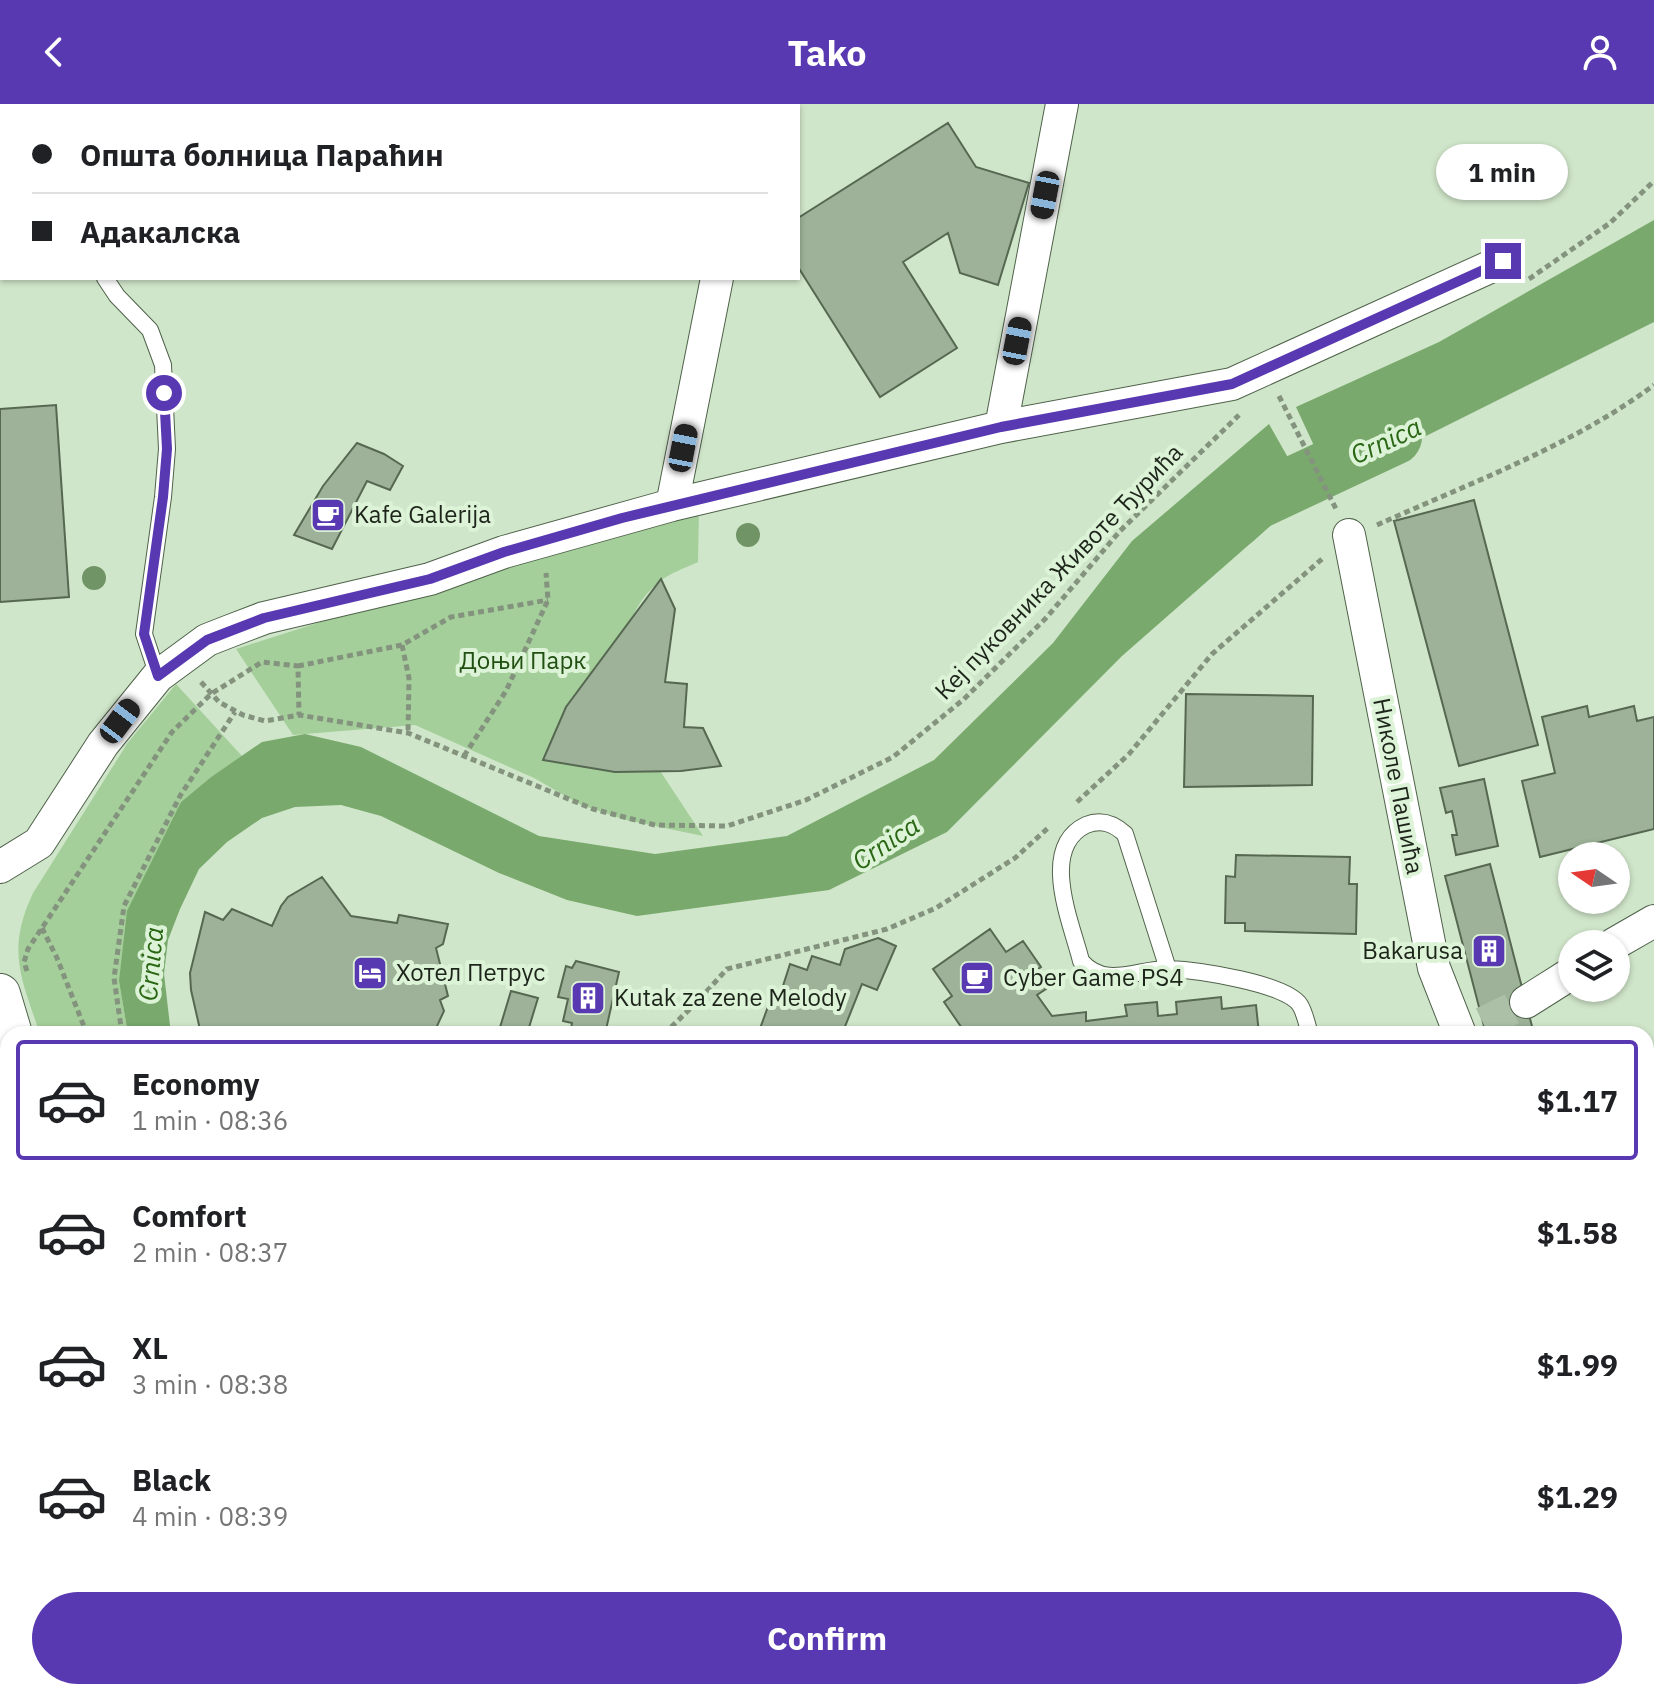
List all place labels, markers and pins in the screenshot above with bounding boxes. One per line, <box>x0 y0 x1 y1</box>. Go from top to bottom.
cafe icon: Kafe Galerija <box>309 496 347 534</box>
place label: Kafe Galerija <box>354 498 491 530</box>
building icon: Bakarusa <box>1470 932 1508 970</box>
place label: Bakarusa <box>1362 934 1463 966</box>
hotel icon: Хотел Петрус <box>351 954 389 992</box>
place label: Хотел Петрус <box>396 956 545 988</box>
cafe icon: Cyber Game PS4 <box>958 959 996 997</box>
place label: Cyber Game PS4 <box>1003 961 1184 993</box>
building icon: Kutak za zene Melody <box>569 979 607 1017</box>
place label: Kutak za zene Melody <box>614 981 847 1013</box>

